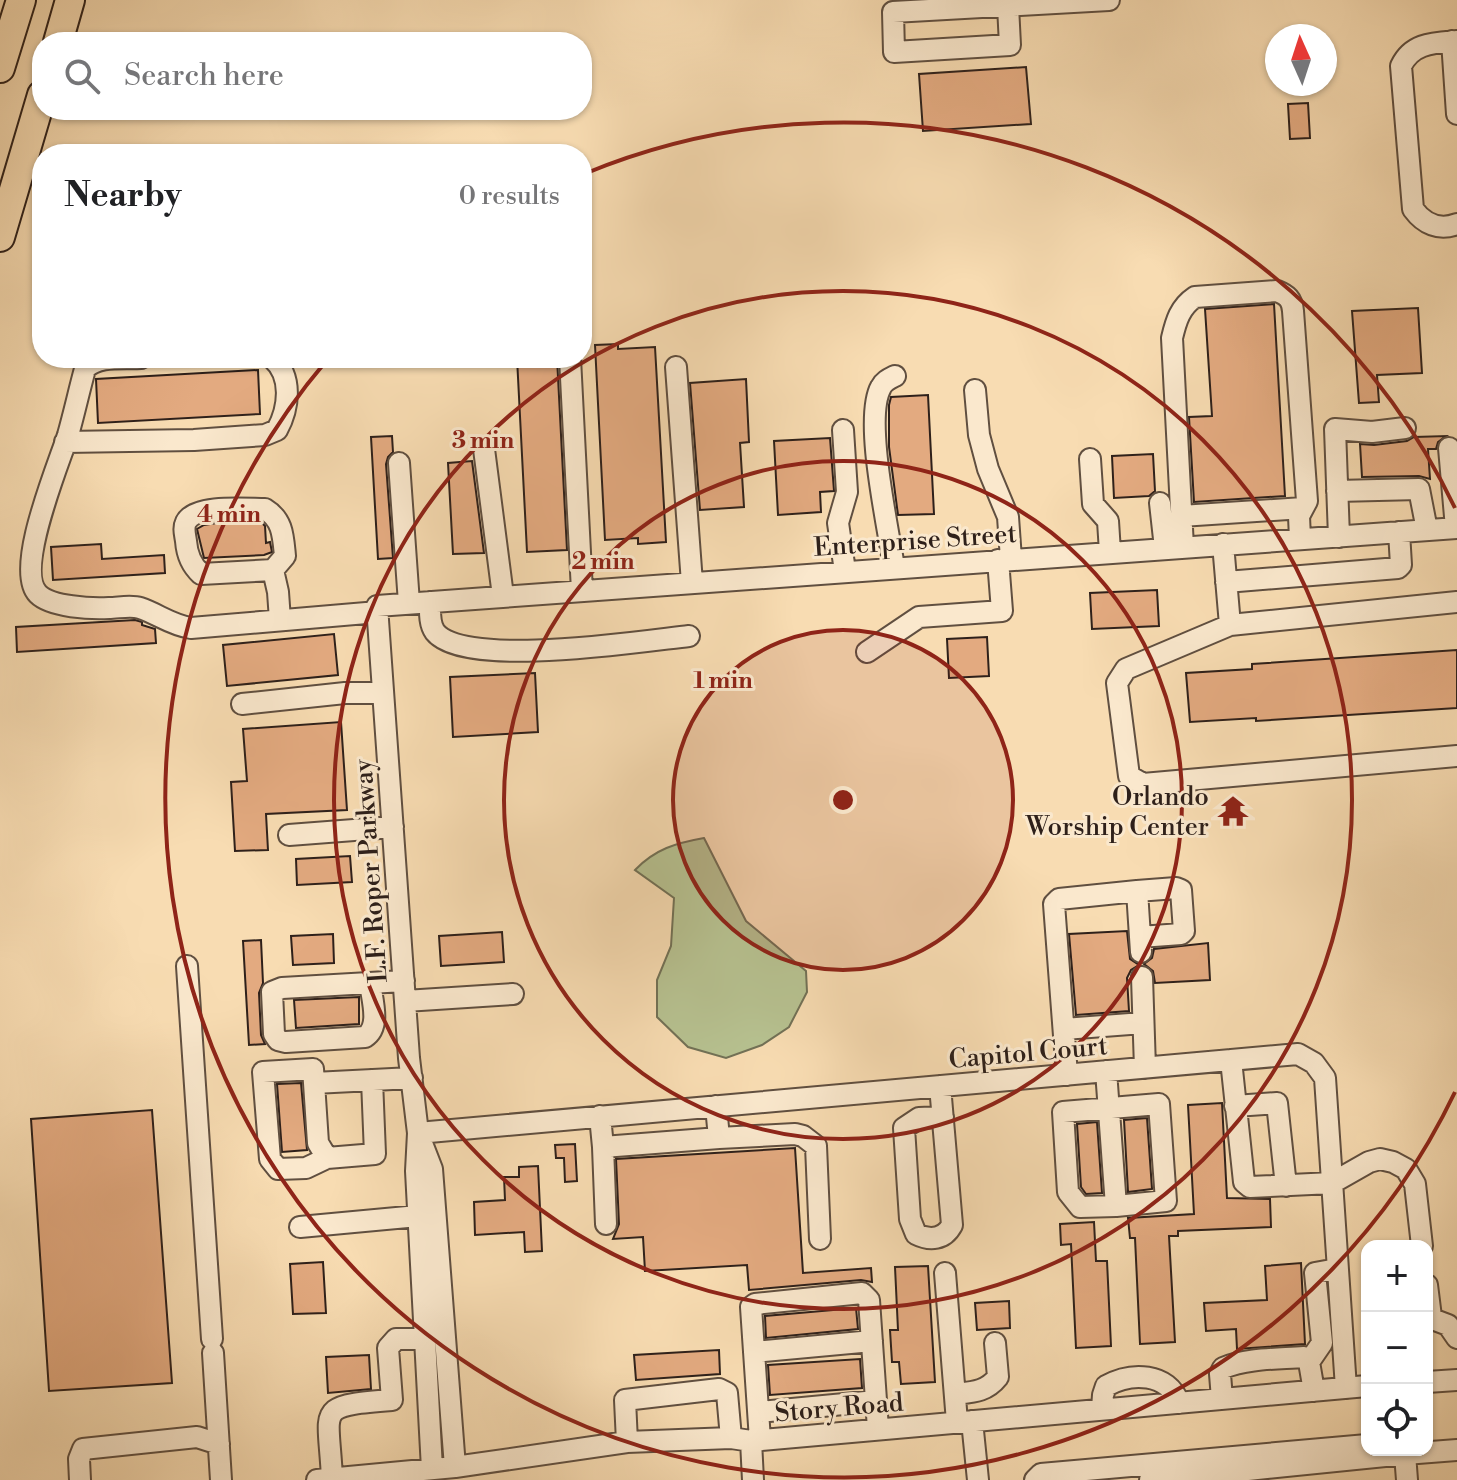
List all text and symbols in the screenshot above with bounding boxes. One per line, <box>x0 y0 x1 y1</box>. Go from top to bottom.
north arrow <box>1265 24 1337 96</box>
search box <box>32 32 592 120</box>
icon: search <box>60 54 104 98</box>
text: Search here <box>124 57 284 95</box>
text: Nearby <box>64 175 182 217</box>
text: 0 results <box>459 180 560 212</box>
text: 3 min <box>452 426 515 456</box>
text: 4 min <box>197 500 261 530</box>
street label: Enterprise Street <box>812 518 1018 564</box>
text: 2 min <box>571 547 635 577</box>
text: 1 min <box>693 666 753 696</box>
street label: L.F. Roper Parkway <box>347 758 395 984</box>
place label: Orlando Worship Center <box>1025 781 1209 843</box>
centre of rings <box>829 786 857 814</box>
temple icon: Orlando Worship Center <box>1216 794 1250 828</box>
street label: Capitol Court <box>947 1030 1109 1076</box>
map controls <box>1361 1240 1433 1456</box>
button: + <box>1361 1240 1433 1312</box>
button: − <box>1361 1312 1433 1384</box>
button: locate <box>1361 1384 1433 1456</box>
street label: Story Road <box>773 1386 905 1430</box>

